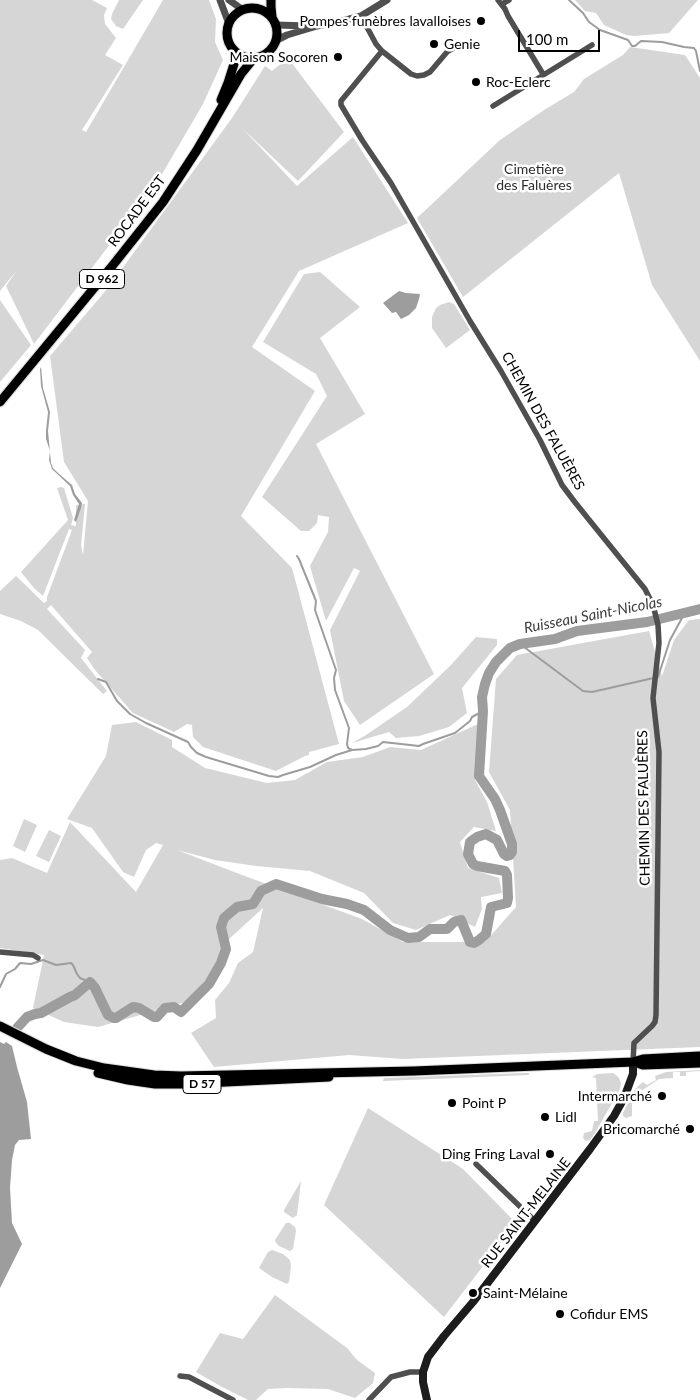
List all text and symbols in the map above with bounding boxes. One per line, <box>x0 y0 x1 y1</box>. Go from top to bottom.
place label: Pompes funèbres lavalloises <box>299 13 471 29</box>
marker: Pompes funèbres lavalloises <box>475 15 487 27</box>
scale bar <box>520 20 602 52</box>
text: 100 m <box>526 30 568 48</box>
place label: Genie <box>444 36 480 52</box>
marker: Genie <box>428 38 440 50</box>
place label: Maison Socoren <box>229 49 328 65</box>
marker: Maison Socoren <box>332 51 344 63</box>
place label: Roc-Eclerc <box>486 74 551 90</box>
marker: Roc-Eclerc <box>470 76 482 88</box>
park label: Cimetière des Faluères <box>496 161 572 193</box>
street label: ROCADE EST <box>105 172 169 250</box>
road number: D 962 <box>80 270 124 288</box>
street label: CHEMIN DES FALUÈRES <box>498 349 588 493</box>
water label: Ruisseau Saint-Nicolas <box>522 593 664 637</box>
street label: CHEMIN DES FALUÈRES <box>634 730 654 886</box>
road number: D 57 <box>183 1074 221 1094</box>
place label: Intermarché <box>578 1088 652 1104</box>
marker: Intermarché <box>656 1090 668 1102</box>
place label: Point P <box>462 1095 506 1111</box>
marker: Point P <box>446 1097 458 1109</box>
place label: Lidl <box>555 1109 577 1125</box>
marker: Lidl <box>539 1111 551 1123</box>
place label: Bricomarché <box>603 1121 680 1137</box>
marker: Bricomarché <box>684 1123 696 1135</box>
place label: Ding Fring Laval <box>442 1146 540 1162</box>
marker: Ding Fring Laval <box>544 1148 556 1160</box>
street label: RUE SAINT-MELAINE <box>478 1155 574 1271</box>
place label: Saint-Mélaine <box>483 1285 568 1301</box>
marker: Saint-Mélaine <box>467 1287 479 1299</box>
place label: Cofidur EMS <box>570 1306 648 1322</box>
marker: Cofidur EMS <box>554 1308 566 1320</box>

